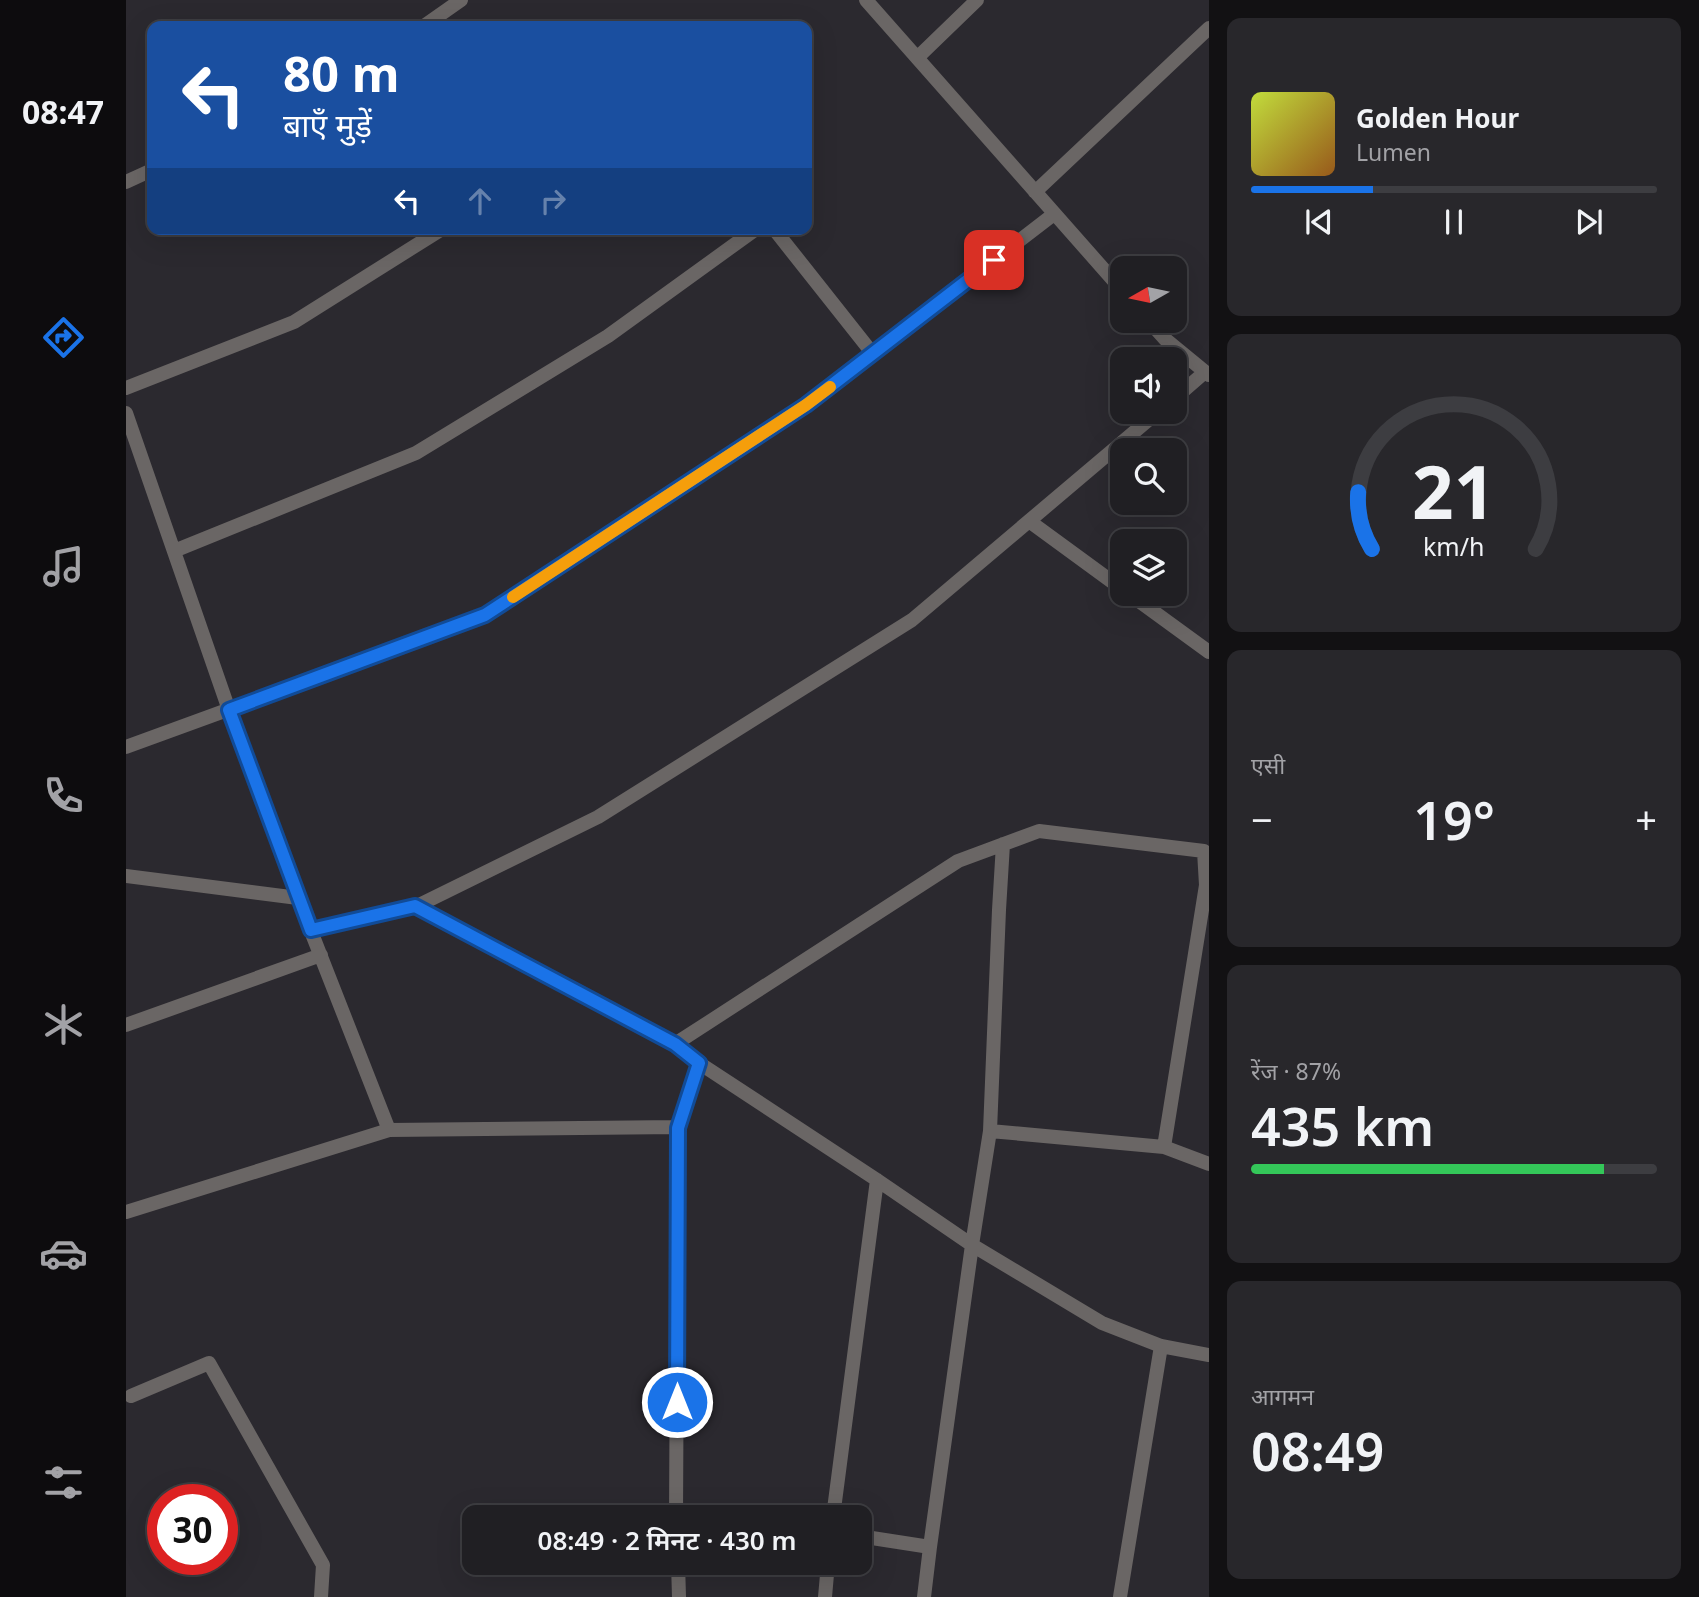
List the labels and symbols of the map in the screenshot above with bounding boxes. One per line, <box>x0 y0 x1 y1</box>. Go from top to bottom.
pin <box>964 230 1024 290</box>
north arrow <box>1110 256 1186 332</box>
position arrow <box>640 1365 714 1439</box>
speed limit sign: 30 <box>147 1484 238 1575</box>

